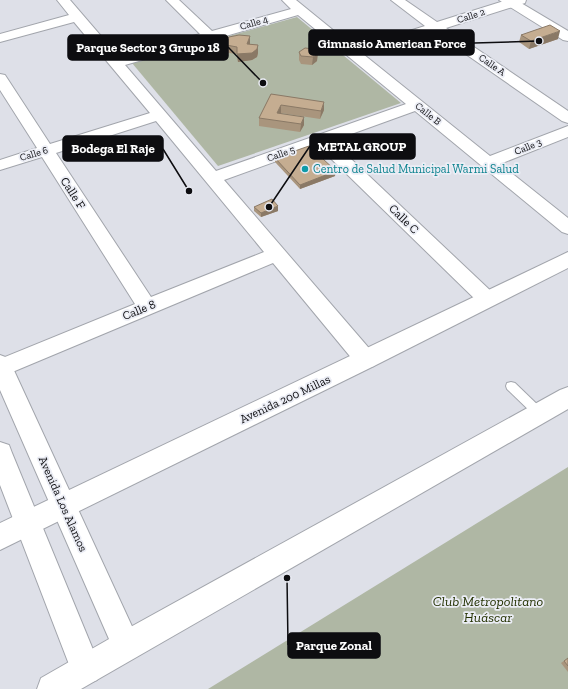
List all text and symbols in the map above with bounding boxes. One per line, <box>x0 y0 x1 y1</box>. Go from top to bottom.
street label: Calle 2 <box>455 6 487 26</box>
street label: Calle 4 <box>238 13 270 33</box>
callout: Gimnasio American Force <box>309 30 474 55</box>
callout: Parque Sector 3 Grupo 18 <box>68 35 228 60</box>
text: Gimnasio American Force <box>318 36 467 51</box>
text: Parque Sector 3 Grupo 18 <box>76 40 220 55</box>
street label: Calle A <box>476 52 508 79</box>
street label: Calle B <box>413 100 443 128</box>
callout: METAL GROUP <box>310 134 415 159</box>
callout: Bodega El Raje <box>63 136 163 161</box>
street label: Calle 3 <box>513 136 544 158</box>
text: METAL GROUP <box>318 139 407 154</box>
text: Bodega El Raje <box>71 141 155 157</box>
street label: Calle 5 <box>265 143 297 165</box>
street label: Calle 6 <box>18 144 50 164</box>
place label: Centro de Salud Municipal Warmi Salud <box>313 162 519 176</box>
marker: Centro de Salud Municipal Warmi Salud <box>300 164 310 174</box>
street label: Calle F <box>58 175 89 212</box>
street label: Calle C <box>386 201 422 237</box>
street label: Calle 8 <box>120 297 158 323</box>
street label: Avenida 200 Millas <box>238 372 332 426</box>
street label: Avenida Los Alamos <box>36 454 90 554</box>
park label: Club Metropolitano Huáscar <box>433 593 544 626</box>
callout: Parque Zonal <box>288 633 380 658</box>
text: Parque Zonal <box>296 638 372 653</box>

